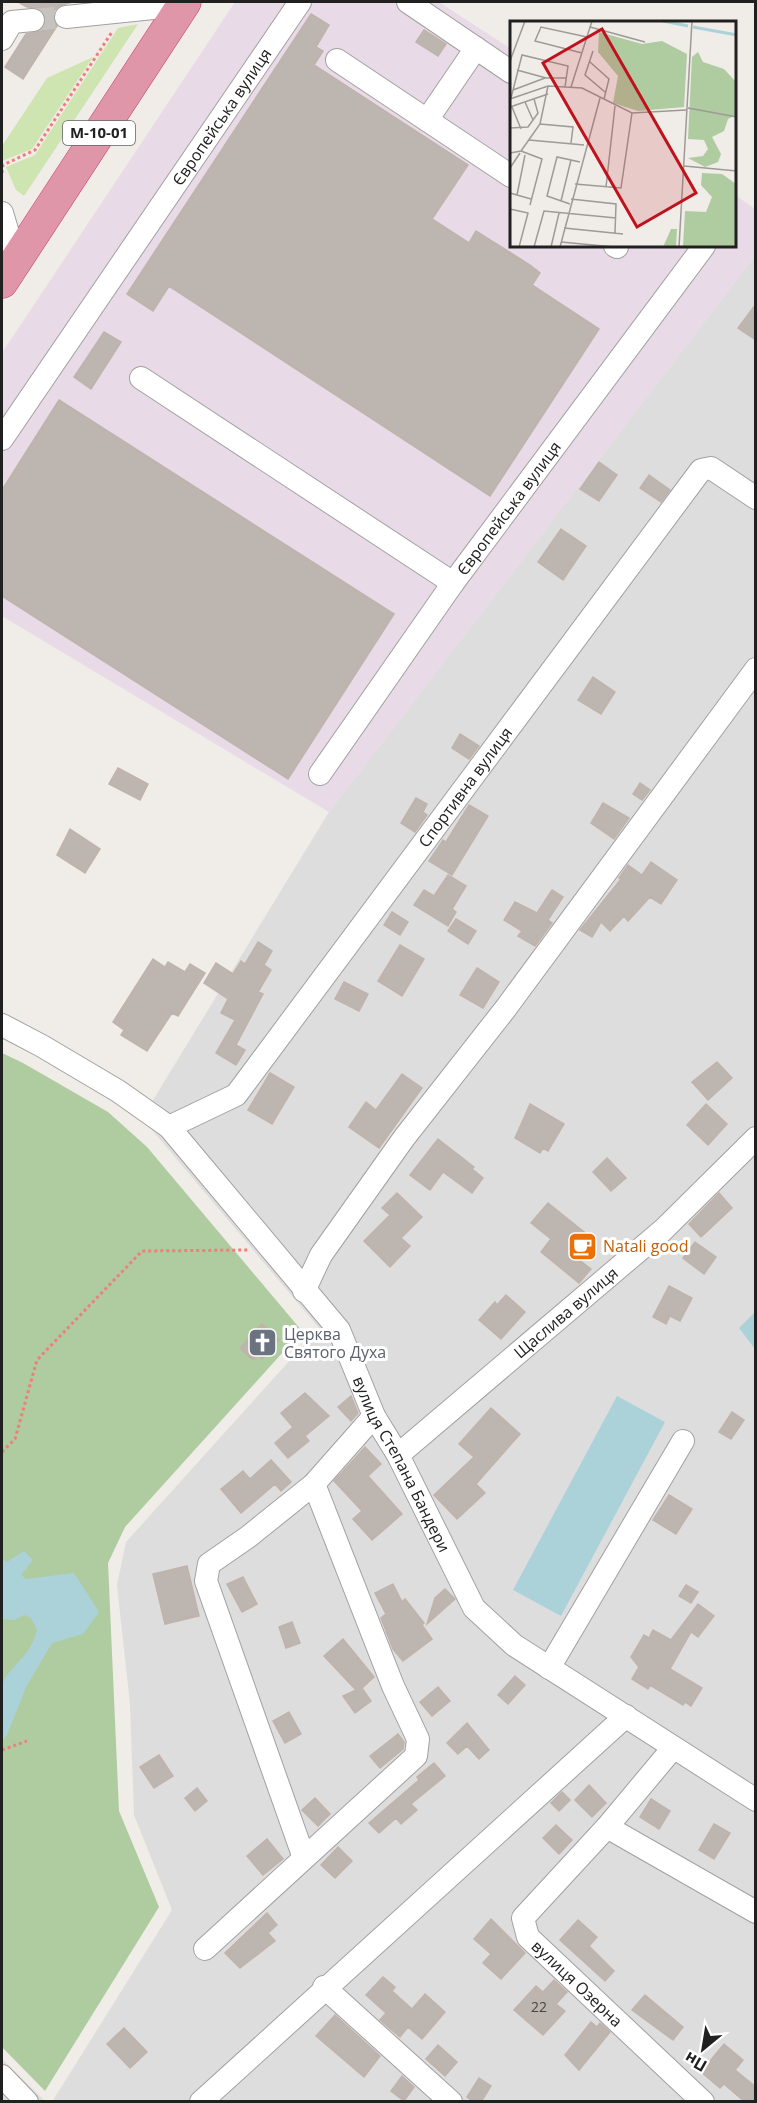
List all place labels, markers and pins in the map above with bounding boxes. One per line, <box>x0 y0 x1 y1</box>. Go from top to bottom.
cafe icon: Natali good <box>566 1230 598 1262</box>
place label: Natali good <box>603 1235 689 1257</box>
place label: Церква Святого Духа <box>284 1323 386 1363</box>
church icon: Церква Святого Духа <box>247 1327 279 1359</box>

